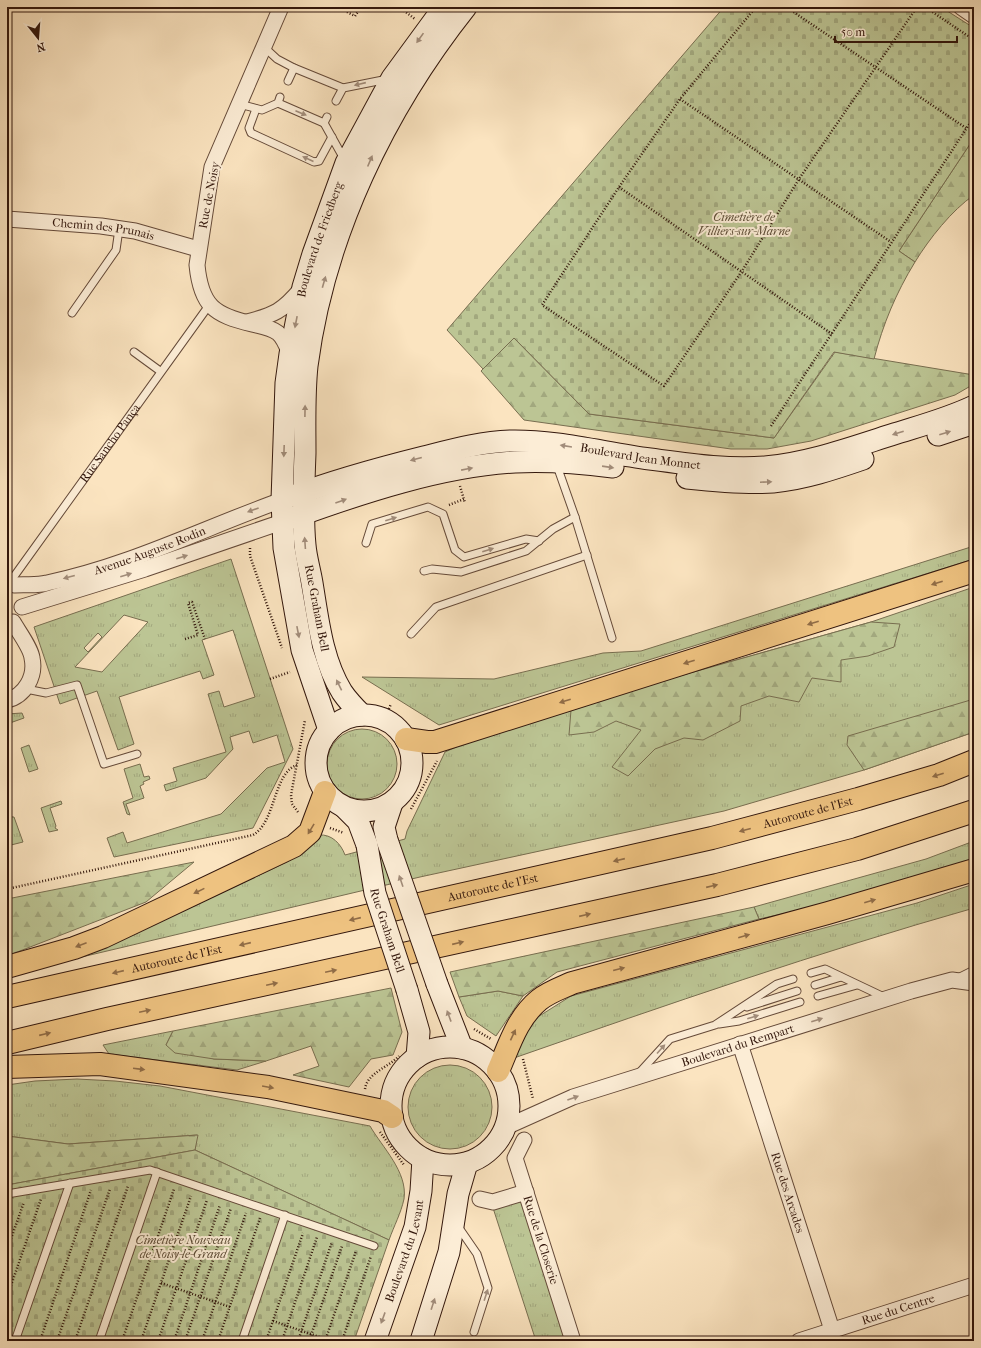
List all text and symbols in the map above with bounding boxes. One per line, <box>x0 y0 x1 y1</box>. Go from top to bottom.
north arrow <box>18 18 58 58</box>
scale bar <box>835 18 957 44</box>
text: 50 m <box>841 25 865 39</box>
one-way arrow <box>416 33 424 43</box>
text: N <box>34 40 47 55</box>
one-way arrow <box>354 82 366 88</box>
one-way arrow <box>296 110 307 116</box>
one-way arrow <box>367 154 373 166</box>
one-way arrow <box>302 156 313 162</box>
street label: Rue de Noisy <box>196 160 222 230</box>
street label: Boulevard de Friedberg <box>294 179 346 299</box>
park label: Cimetière de Villiers-sur-Marne <box>698 210 791 238</box>
street label: Chemin des Prunais <box>52 215 157 243</box>
one-way arrow <box>321 276 327 288</box>
one-way arrow <box>293 316 299 328</box>
street label: Rue Sancho Pança <box>77 401 143 485</box>
one-way arrow <box>302 405 309 417</box>
one-way arrow <box>891 430 903 436</box>
one-way arrow <box>939 430 951 436</box>
street label: Boulevard Jean Monnet <box>579 440 702 472</box>
one-way arrow <box>560 443 573 449</box>
one-way arrow <box>281 445 288 457</box>
one-way arrow <box>410 456 422 462</box>
one-way arrow <box>602 464 614 470</box>
one-way arrow <box>461 465 473 471</box>
one-way arrow <box>760 479 773 485</box>
one-way arrow <box>336 497 348 503</box>
one-way arrow <box>246 508 258 514</box>
one-way arrow <box>385 515 397 521</box>
street label: Avenue Auguste Rodin <box>91 524 208 578</box>
one-way arrow <box>302 537 309 549</box>
one-way arrow <box>482 547 494 553</box>
one-way arrow <box>176 554 188 560</box>
street label: Rue Graham Bell <box>302 563 332 653</box>
one-way arrow <box>121 572 133 578</box>
one-way arrow <box>62 575 75 581</box>
one-way arrow <box>931 580 943 586</box>
one-way arrow <box>807 620 819 626</box>
one-way arrow <box>296 626 302 638</box>
one-way arrow <box>683 659 695 665</box>
one-way arrow <box>336 680 342 691</box>
one-way arrow <box>559 698 571 704</box>
one-way arrow <box>931 772 943 778</box>
street label: Autoroute de l’Est <box>761 794 855 831</box>
one-way arrow <box>308 823 315 835</box>
one-way arrow <box>739 827 751 833</box>
one-way arrow <box>613 858 625 864</box>
street label: Autoroute de l’Est <box>445 870 540 905</box>
one-way arrow <box>398 874 404 886</box>
one-way arrow <box>706 883 718 889</box>
street label: Rue Graham Bell <box>367 887 408 975</box>
one-way arrow <box>194 888 205 894</box>
one-way arrow <box>864 898 876 904</box>
one-way arrow <box>579 911 591 917</box>
one-way arrow <box>349 916 361 922</box>
one-way arrow <box>739 933 751 939</box>
one-way arrow <box>452 940 465 946</box>
one-way arrow <box>239 941 251 947</box>
one-way arrow <box>75 942 86 948</box>
street label: Autoroute de l’Est <box>129 942 224 976</box>
one-way arrow <box>613 966 625 972</box>
one-way arrow <box>325 968 338 974</box>
one-way arrow <box>112 970 124 976</box>
one-way arrow <box>266 981 278 987</box>
one-way arrow <box>139 1008 151 1014</box>
one-way arrow <box>445 1010 451 1022</box>
one-way arrow <box>747 1013 759 1019</box>
one-way arrow <box>811 1017 823 1023</box>
street label: Boulevard du Rempart <box>680 1021 796 1070</box>
one-way arrow <box>510 1030 516 1041</box>
one-way arrow <box>39 1031 51 1037</box>
one-way arrow <box>657 1044 666 1054</box>
one-way arrow <box>133 1066 145 1072</box>
one-way arrow <box>261 1084 274 1090</box>
one-way arrow <box>567 1095 579 1101</box>
street label: Rue des Arcades <box>768 1150 807 1235</box>
street label: Rue de la Closerie <box>520 1194 562 1286</box>
street label: Boulevard du Levant <box>382 1198 427 1304</box>
park label: Cimetière Nouveau de Noisy-le-Grand <box>136 1233 231 1261</box>
one-way arrow <box>483 1289 489 1301</box>
street label: Rue du Centre <box>860 1291 936 1328</box>
one-way arrow <box>430 1297 436 1309</box>
one-way arrow <box>380 1313 386 1325</box>

